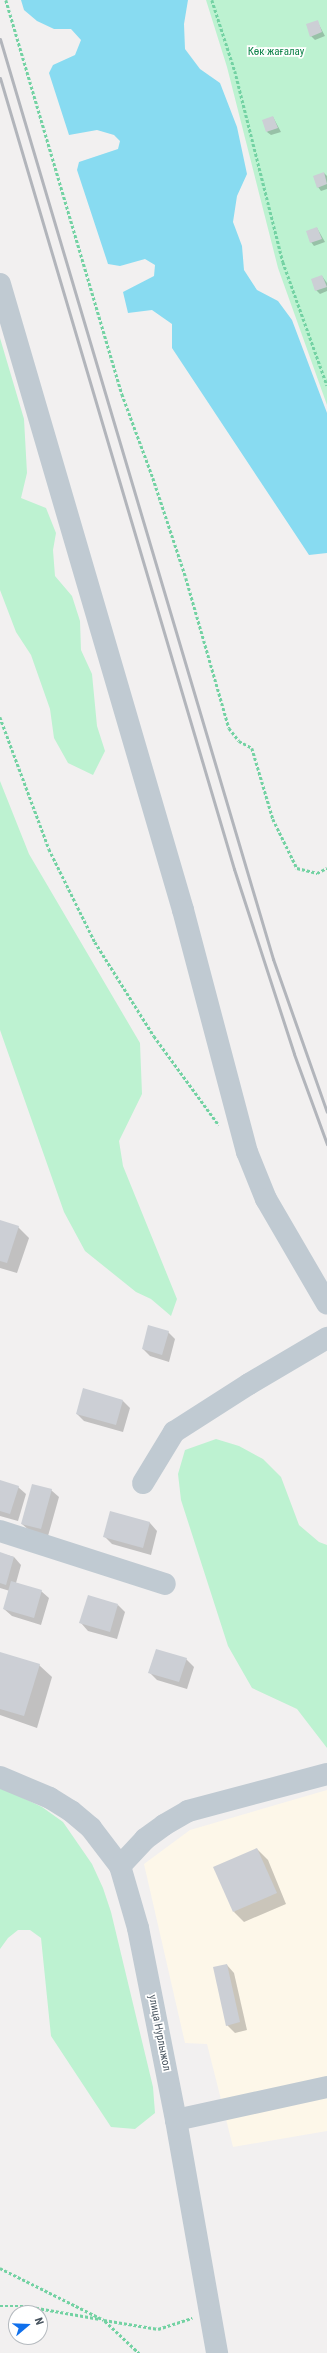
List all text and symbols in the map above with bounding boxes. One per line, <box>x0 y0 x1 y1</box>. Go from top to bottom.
park label: Көк жағалау <box>248 45 304 59</box>
street label: улица Нурлыжол <box>145 1994 173 2072</box>
north arrow <box>8 2305 48 2345</box>
text: N <box>32 2316 46 2327</box>

